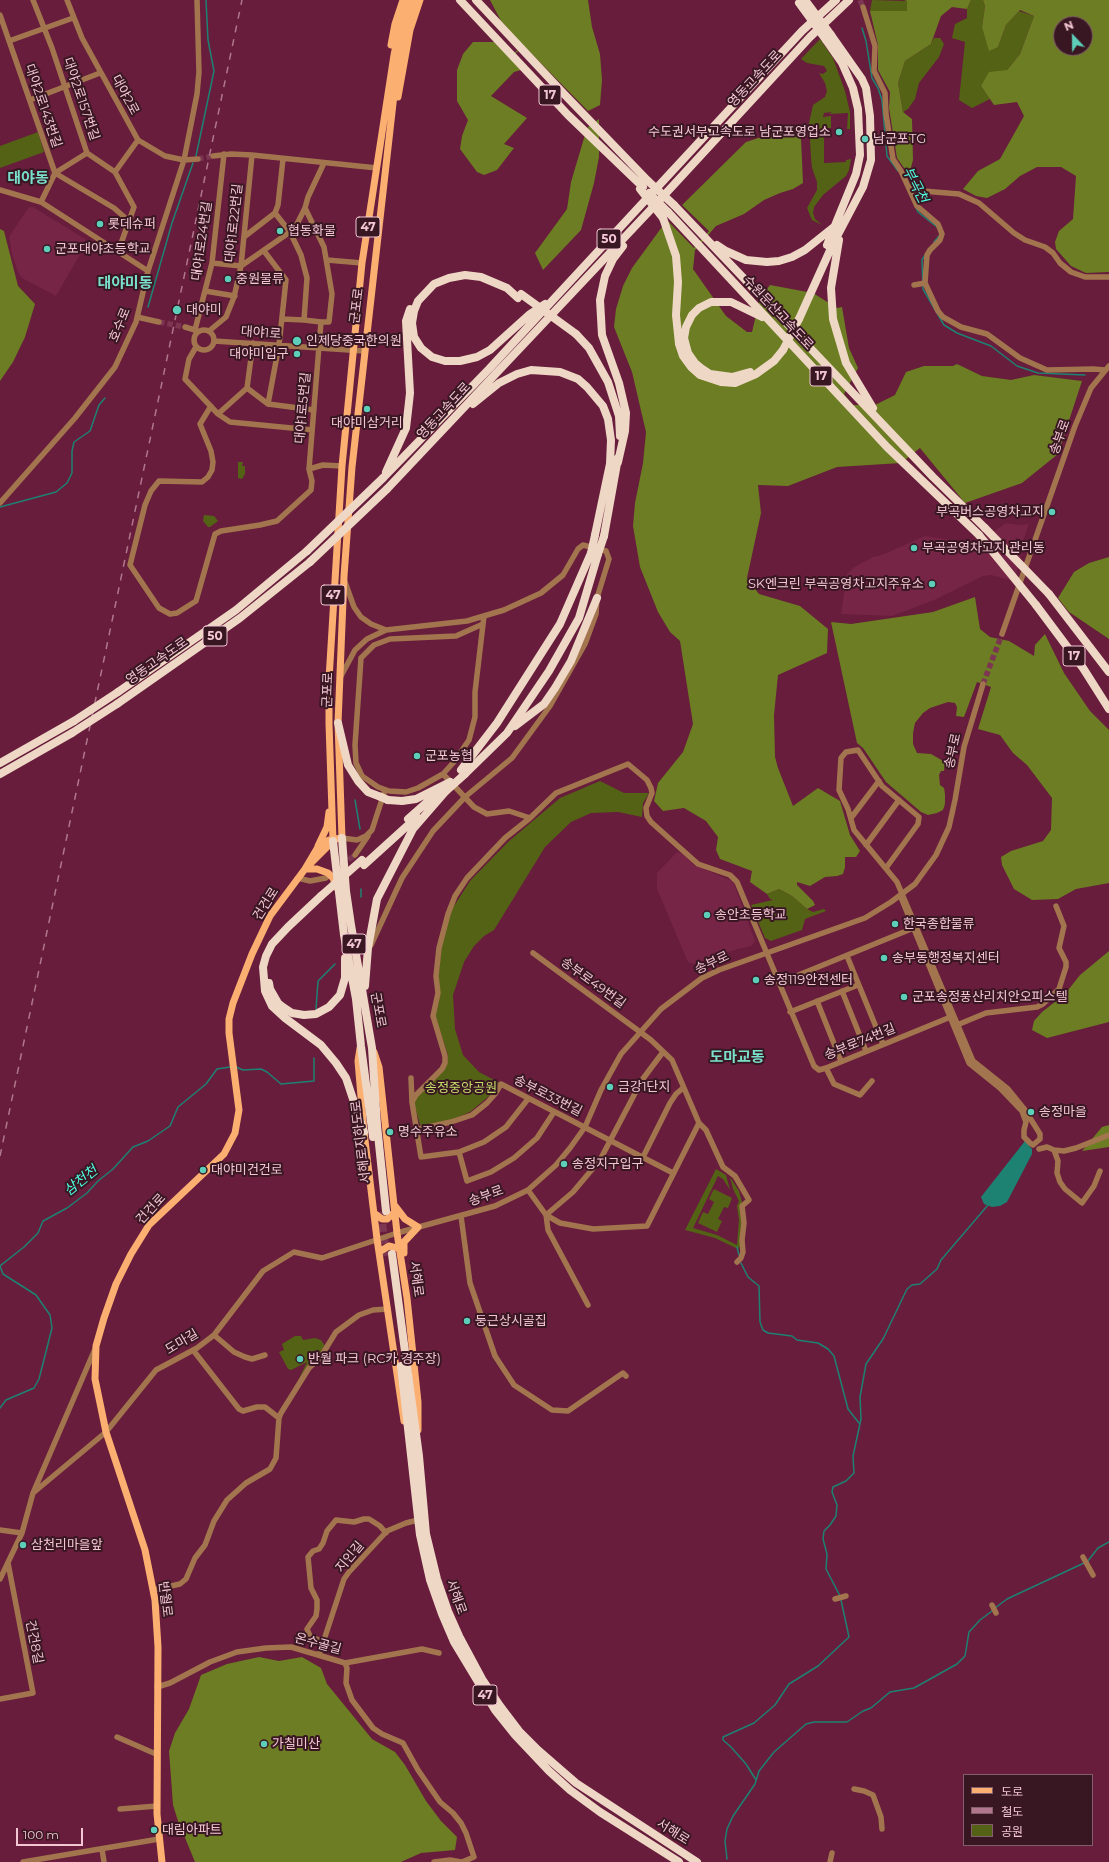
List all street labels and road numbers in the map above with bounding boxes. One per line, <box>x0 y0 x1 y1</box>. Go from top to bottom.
street label: 영동고속도로 <box>725 47 785 111</box>
street label: 대야2로157번길 <box>60 55 102 143</box>
street label: 대야2로143번길 <box>21 62 65 150</box>
street label: 대야2로 <box>108 72 142 118</box>
road number: 17 <box>539 85 561 105</box>
street label: 대야1로22번길 <box>222 183 246 263</box>
street label: 대야1로24번길 <box>189 200 215 282</box>
road number: 47 <box>356 217 380 237</box>
road number: 50 <box>597 229 621 249</box>
street label: 수원문산고속도로 <box>740 273 816 353</box>
street label: 군포로 <box>347 287 367 325</box>
street label: 호수로 <box>106 305 134 345</box>
street label: 대야1로 <box>240 324 282 342</box>
road number: 17 <box>810 366 832 386</box>
street label: 대야1로5번길 <box>292 372 314 444</box>
street label: 영동고속도로 <box>414 379 474 443</box>
street label: 송부로 <box>1047 417 1073 457</box>
road number: 47 <box>321 585 345 605</box>
road number: 50 <box>203 626 227 646</box>
street label: 영동고속도로 <box>123 634 191 688</box>
road number: 17 <box>1063 646 1085 666</box>
street label: 군포로 <box>320 672 336 708</box>
street label: 송부로 <box>942 732 964 770</box>
street label: 건건로 <box>250 885 282 923</box>
road number: 47 <box>342 934 366 954</box>
street label: 송부로 <box>692 948 732 978</box>
street label: 송부로49번길 <box>558 954 628 1012</box>
street label: 군포로 <box>367 991 389 1029</box>
street label: 송부로74번길 <box>822 1021 898 1063</box>
street label: 송부로33번길 <box>511 1072 585 1120</box>
street label: 서해로지하도로 <box>348 1100 374 1184</box>
street label: 송부로 <box>466 1183 506 1209</box>
street label: 건건로 <box>133 1191 169 1227</box>
street label: 서해로 <box>406 1260 426 1298</box>
street label: 도마길 <box>163 1326 201 1358</box>
street label: 지인길 <box>332 1538 368 1576</box>
street label: 서해로 <box>443 1577 469 1617</box>
street label: 반월로 <box>155 1580 175 1618</box>
street label: 건건8길 <box>22 1619 46 1665</box>
street label: 온수골길 <box>293 1630 343 1658</box>
road number: 47 <box>473 1685 497 1705</box>
street label: 서해로 <box>654 1816 692 1848</box>

